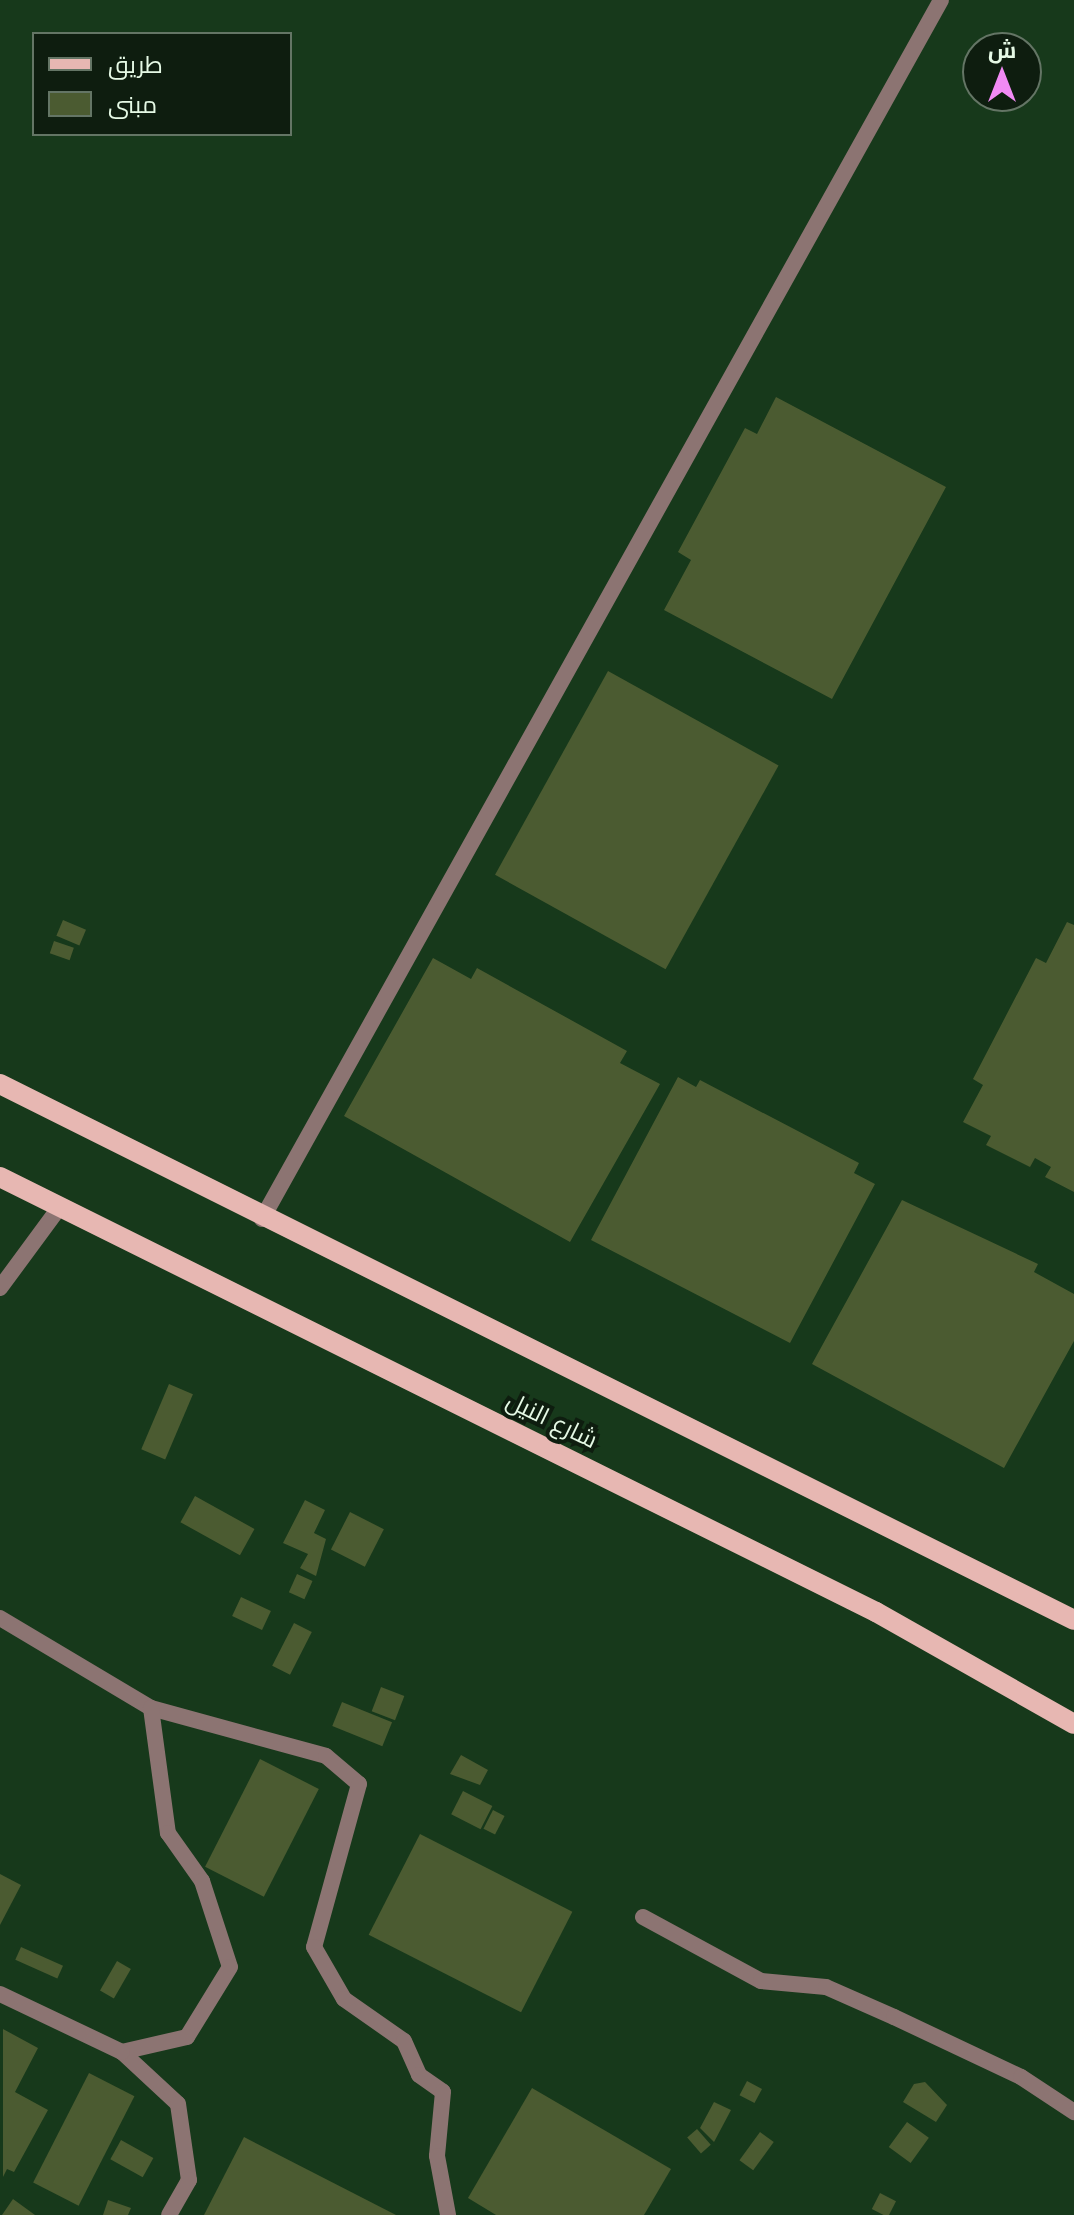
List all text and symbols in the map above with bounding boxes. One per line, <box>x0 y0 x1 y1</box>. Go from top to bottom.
legend <box>32 32 292 136</box>
north arrow <box>962 32 1042 112</box>
text: ش <box>988 34 1016 66</box>
text: طريق <box>108 47 163 82</box>
text: مبنى <box>108 87 157 122</box>
street label: شارع النيل <box>502 1386 602 1454</box>

